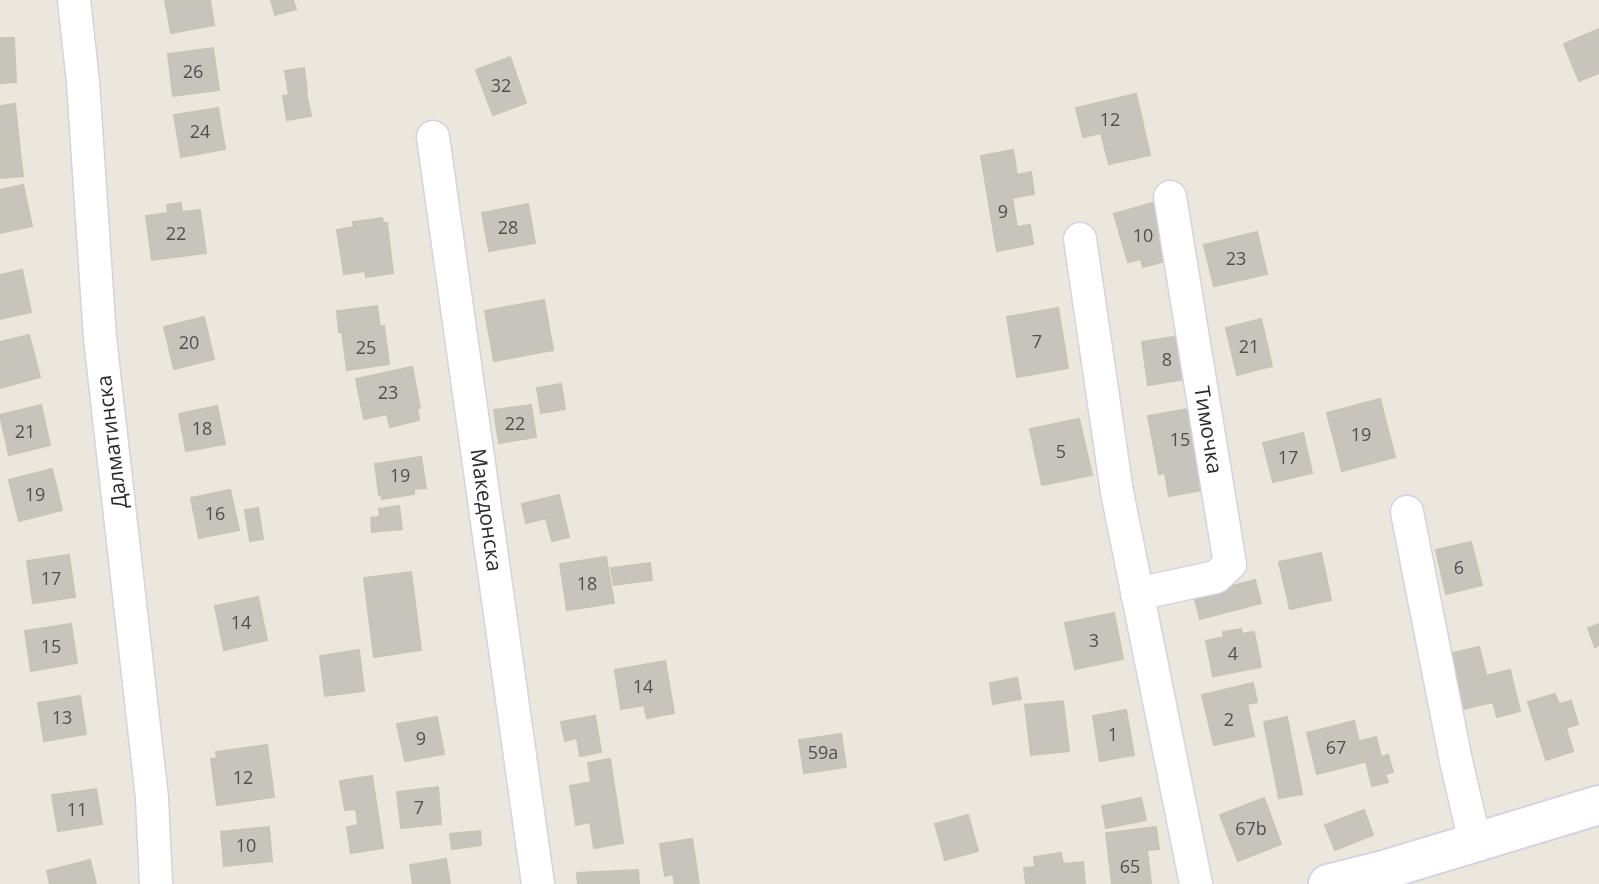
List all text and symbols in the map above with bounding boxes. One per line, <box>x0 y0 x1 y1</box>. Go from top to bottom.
house number: 26 <box>183 59 203 83</box>
house number: 32 <box>491 73 511 97</box>
house number: 12 <box>1100 107 1120 131</box>
house number: 24 <box>190 119 210 143</box>
house number: 9 <box>998 199 1008 223</box>
house number: 28 <box>498 215 518 239</box>
house number: 22 <box>166 221 186 245</box>
house number: 10 <box>1133 223 1153 247</box>
house number: 23 <box>1226 246 1246 270</box>
house number: 7 <box>1032 329 1042 353</box>
house number: 20 <box>179 330 199 354</box>
house number: 21 <box>1239 334 1259 358</box>
house number: 25 <box>356 335 376 359</box>
house number: 8 <box>1162 347 1172 371</box>
street label: Далматинска <box>89 374 133 510</box>
house number: 23 <box>378 380 398 404</box>
street label: Тимочка <box>1188 384 1230 476</box>
house number: 22 <box>505 411 525 435</box>
house number: 18 <box>192 416 212 440</box>
house number: 21 <box>15 419 35 443</box>
house number: 19 <box>1351 422 1371 446</box>
house number: 15 <box>1170 427 1190 451</box>
house number: 5 <box>1056 439 1066 463</box>
house number: 17 <box>1278 445 1298 469</box>
street label: Македонска <box>465 447 509 573</box>
house number: 19 <box>390 463 410 487</box>
house number: 19 <box>25 482 45 506</box>
house number: 16 <box>205 501 225 525</box>
house number: 6 <box>1454 555 1464 579</box>
house number: 17 <box>41 566 61 590</box>
house number: 18 <box>577 571 597 595</box>
house number: 14 <box>231 610 251 634</box>
house number: 3 <box>1089 628 1099 652</box>
house number: 15 <box>41 634 61 658</box>
house number: 4 <box>1228 641 1238 665</box>
house number: 14 <box>633 674 653 698</box>
house number: 13 <box>52 705 72 729</box>
house number: 2 <box>1224 707 1234 731</box>
house number: 1 <box>1108 722 1118 746</box>
house number: 9 <box>416 726 426 750</box>
house number: 67 <box>1326 735 1346 759</box>
house number: 59a <box>808 740 838 764</box>
house number: 12 <box>233 765 253 789</box>
house number: 7 <box>414 795 424 819</box>
house number: 11 <box>67 797 87 821</box>
house number: 67b <box>1235 816 1267 840</box>
house number: 10 <box>236 833 256 857</box>
house number: 65 <box>1120 854 1140 878</box>

